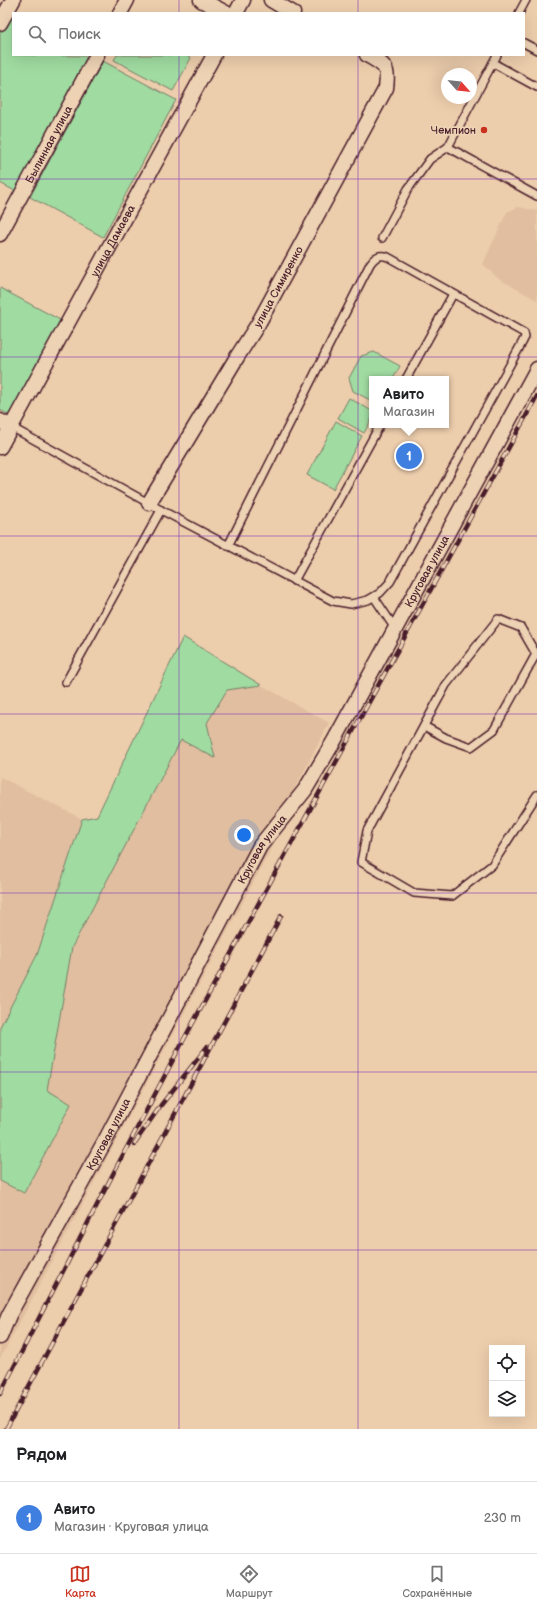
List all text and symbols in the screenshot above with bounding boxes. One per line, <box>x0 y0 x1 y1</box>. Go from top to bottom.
search box <box>12 12 525 56</box>
icon: search <box>26 23 48 45</box>
text: Поиск <box>58 25 101 44</box>
north arrow <box>441 68 477 104</box>
street label: Былинная улица <box>23 103 76 186</box>
place label: Чемпион <box>431 124 476 137</box>
marker: Чемпион <box>479 125 489 135</box>
street label: улица Дамаева <box>88 202 138 279</box>
street label: улица Симиренко <box>251 244 306 330</box>
popup <box>369 376 449 428</box>
text: Авито <box>383 385 424 404</box>
text: Магазин <box>383 404 435 420</box>
pin: 1 <box>396 441 422 471</box>
street label: Круговая улица <box>402 533 452 610</box>
street label: Круговая улица <box>235 812 290 886</box>
your location <box>234 825 254 845</box>
street label: Круговая улица <box>84 1096 133 1173</box>
map controls <box>489 1345 525 1417</box>
button: locate <box>489 1345 525 1381</box>
button: layers <box>489 1381 525 1417</box>
text: Рядом <box>16 1445 67 1465</box>
text: Авито <box>54 1500 95 1519</box>
text: 1 <box>26 1510 32 1526</box>
text: 230 m <box>484 1510 521 1526</box>
text: Магазин · Круговая улица <box>54 1519 209 1535</box>
tab: Карта <box>65 1563 96 1600</box>
tab: Маршрут <box>226 1563 273 1600</box>
tab: Сохранённые <box>403 1563 472 1600</box>

